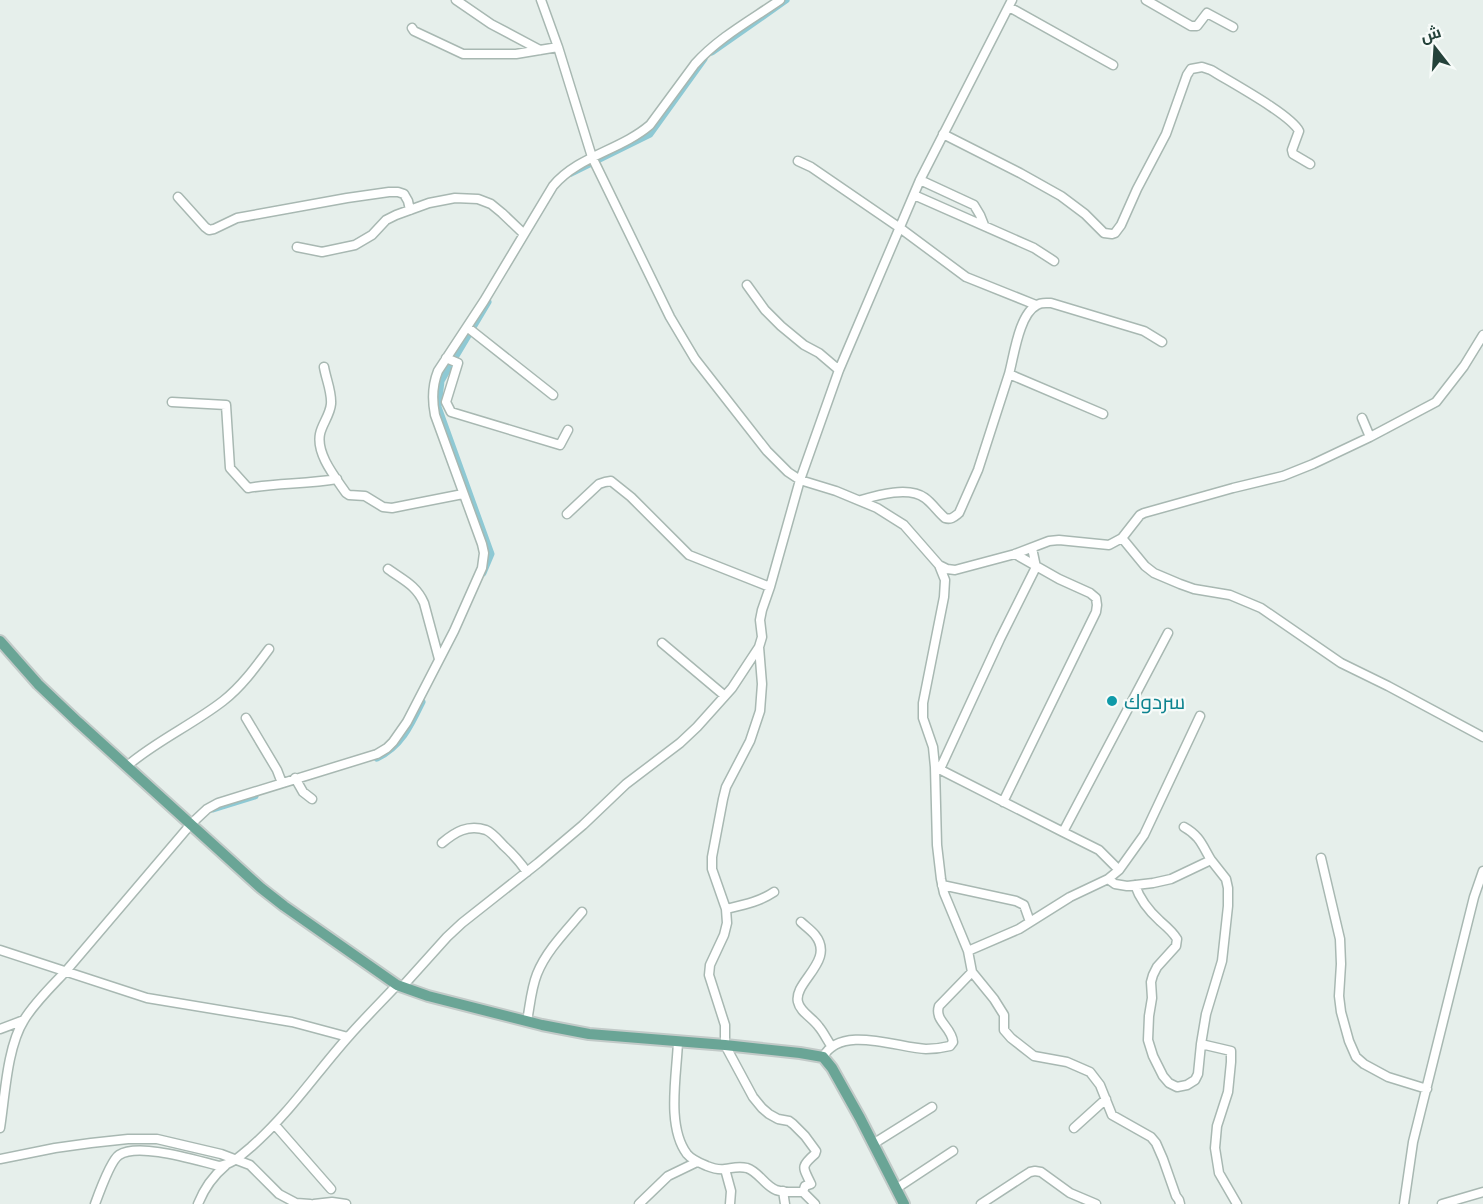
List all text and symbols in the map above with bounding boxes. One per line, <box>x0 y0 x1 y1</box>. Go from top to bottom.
north arrow <box>1405 18 1465 78</box>
text: ش <box>1418 20 1444 47</box>
place label: سردوك <box>1124 687 1185 715</box>
marker: سردوك <box>1105 694 1119 708</box>

